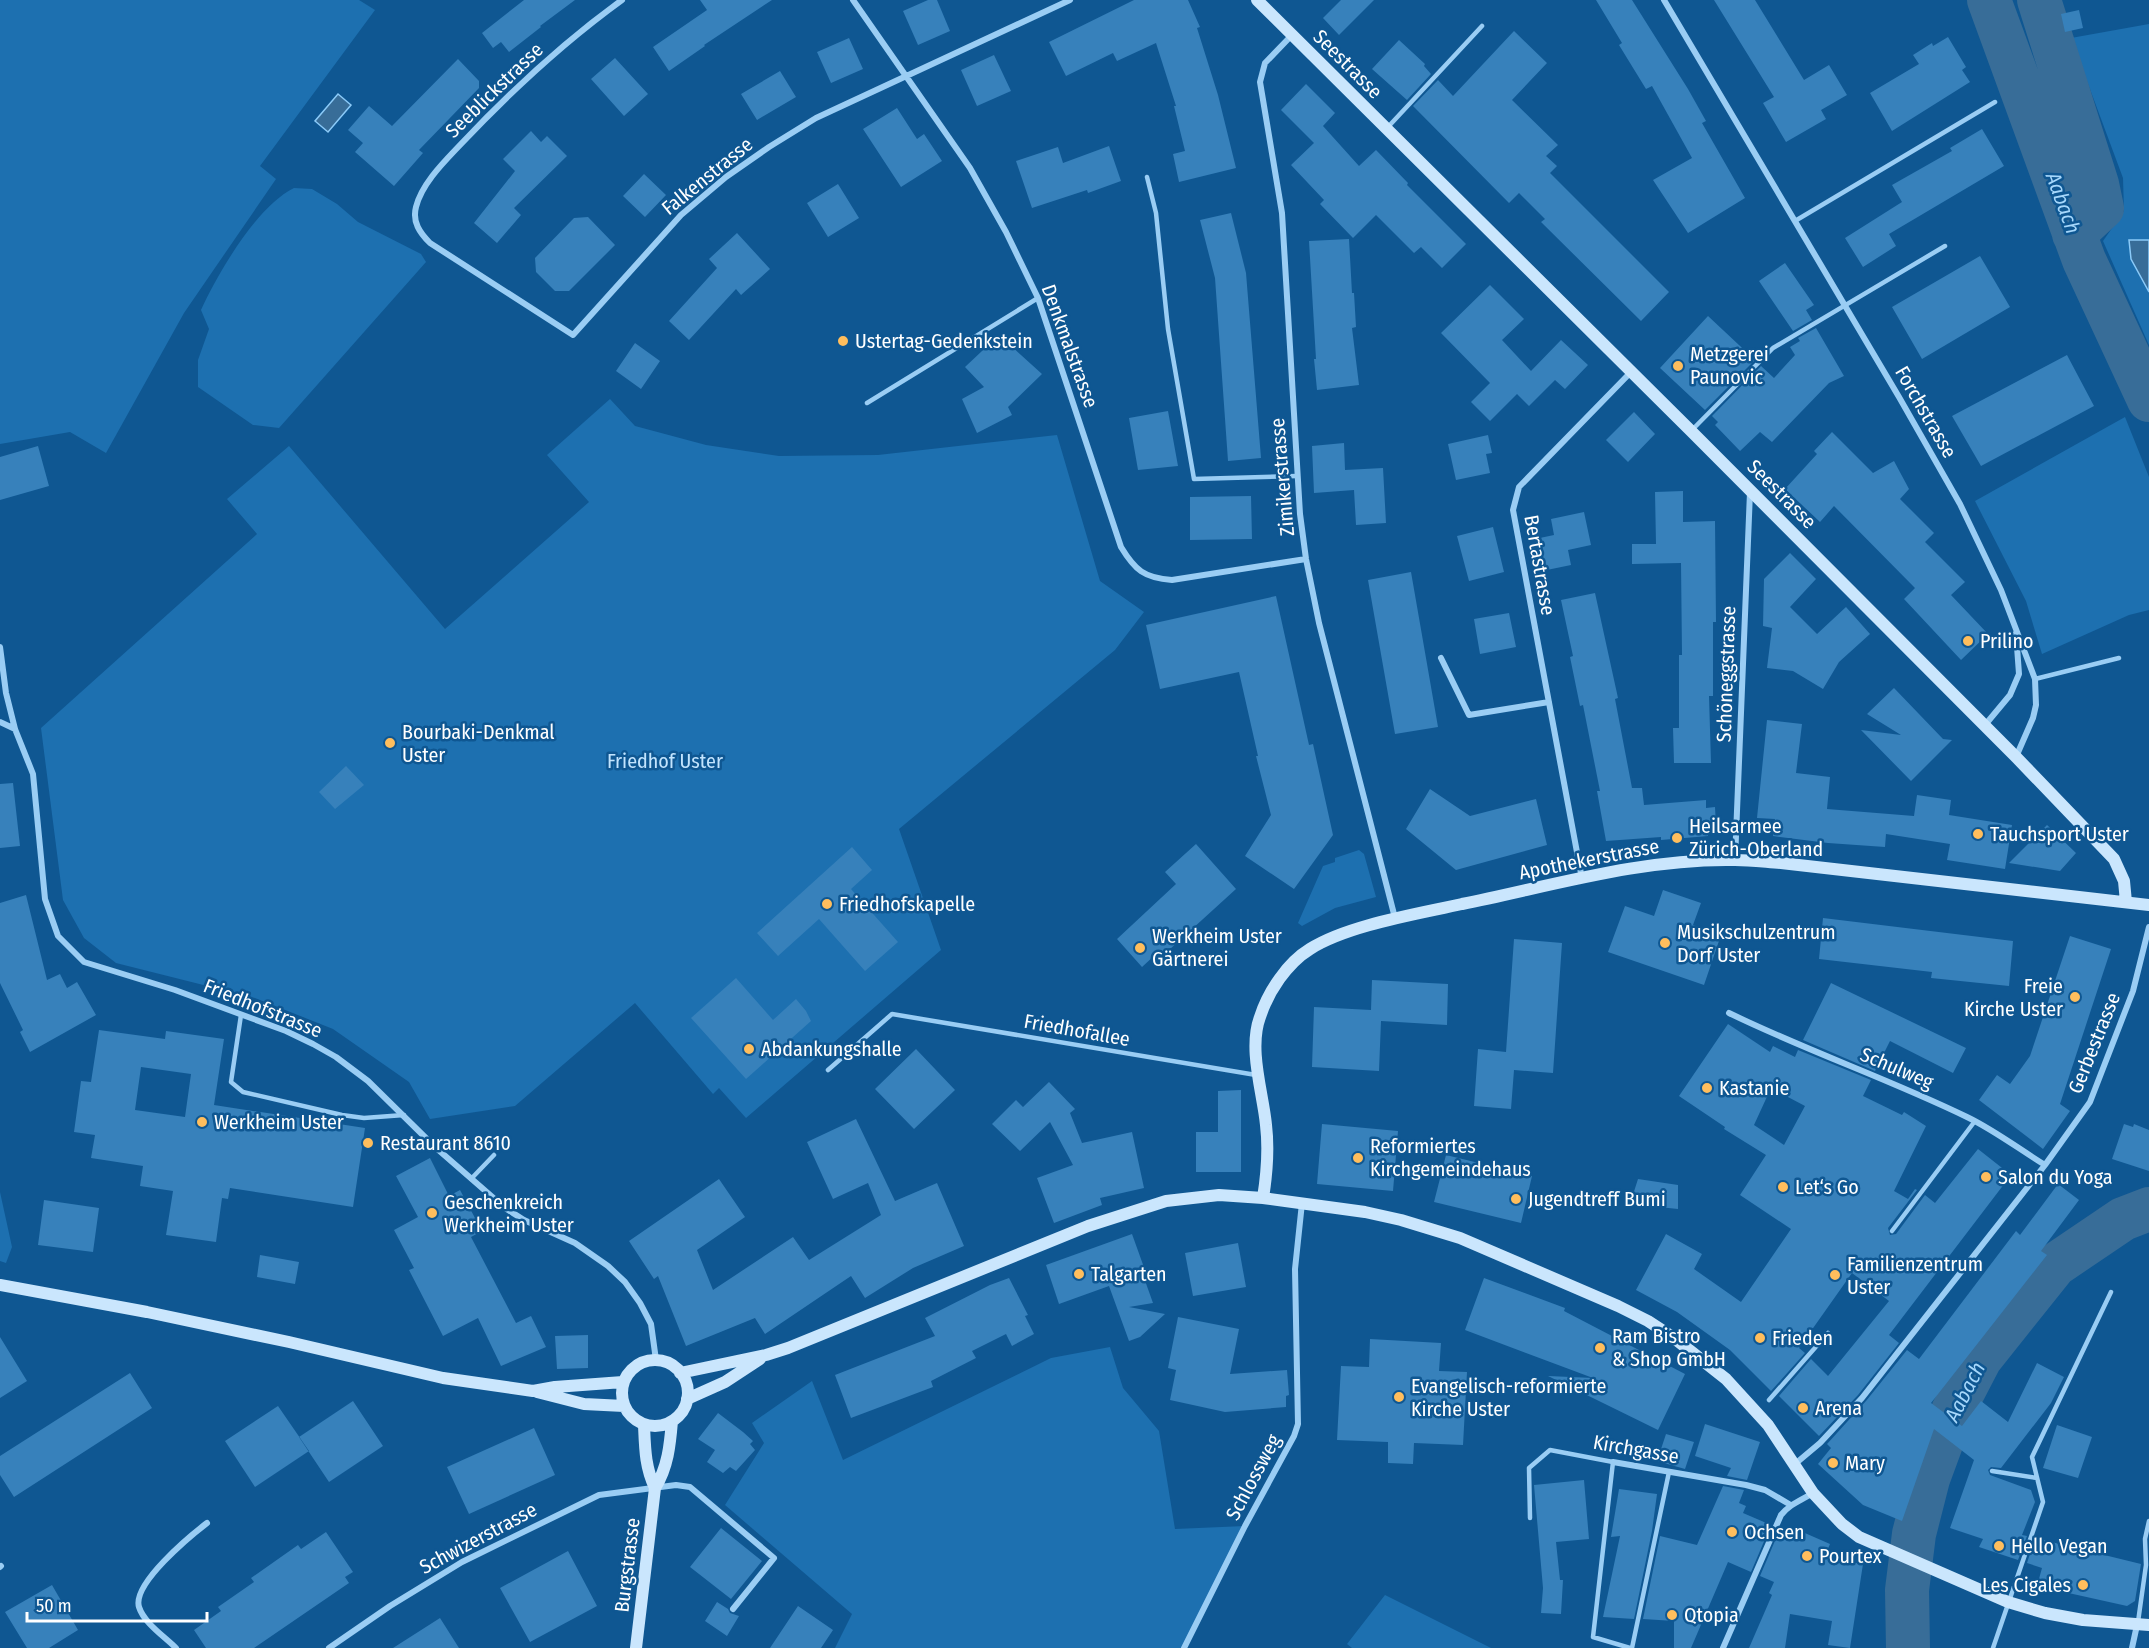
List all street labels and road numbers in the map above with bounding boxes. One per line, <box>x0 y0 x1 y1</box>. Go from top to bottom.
street label: Seestrasse <box>1309 25 1387 103</box>
street label: Seeblickstrasse <box>440 38 548 142</box>
street label: Falkenstrasse <box>657 132 757 220</box>
street label: Denkmalstrasse <box>1037 281 1103 411</box>
street label: Forchstrasse <box>1890 362 1962 462</box>
street label: Zimikerstrasse <box>1265 417 1299 537</box>
street label: Seestrasse <box>1743 455 1821 533</box>
street label: Bertastrasse <box>1519 513 1561 617</box>
street label: Schöneggstrasse <box>1712 605 1740 743</box>
street label: Apothekerstrasse <box>1517 834 1661 884</box>
street label: Friedhofstrasse <box>200 973 326 1043</box>
street label: Gerbestrasse <box>2063 989 2125 1097</box>
street label: Friedhofallee <box>1022 1009 1132 1051</box>
street label: Schulweg <box>1857 1042 1938 1094</box>
street label: Schlossweg <box>1220 1429 1286 1524</box>
street label: Kirchgasse <box>1591 1430 1681 1468</box>
street label: Schwizerstrasse <box>415 1497 541 1579</box>
street label: Burgstrasse <box>609 1516 645 1614</box>

